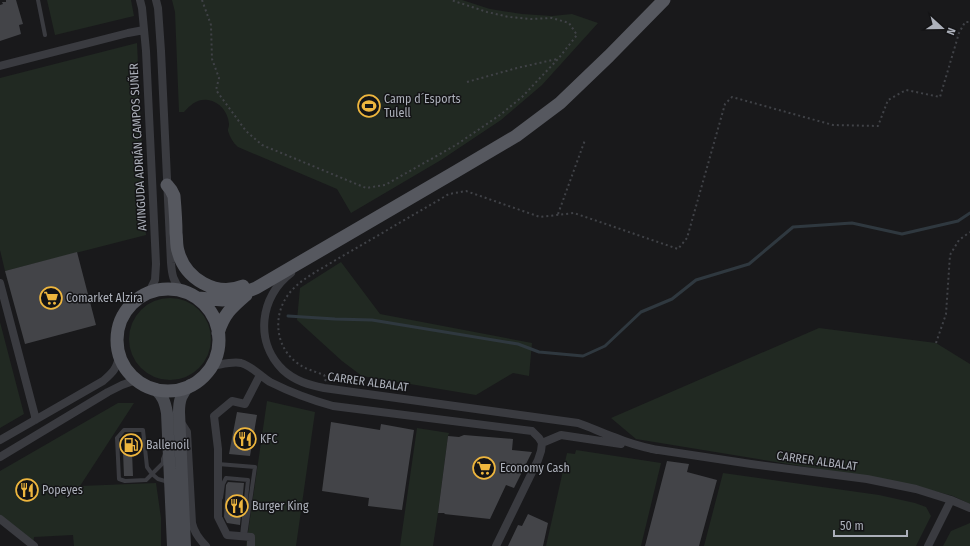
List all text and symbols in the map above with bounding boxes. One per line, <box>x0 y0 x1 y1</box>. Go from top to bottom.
north arrow <box>922 8 962 48</box>
text: N <box>944 26 958 37</box>
street label: AVINGUDA ADRIÁN CAMPOS SUÑER <box>126 62 149 231</box>
place label: Camp d´Esports Tulell <box>384 92 461 120</box>
sports icon: Camp d´Esports Tulell <box>356 93 382 119</box>
supermarket icon: Comarket Alzira <box>38 285 64 311</box>
place label: Comarket Alzira <box>66 291 143 305</box>
street label: CARRER ALBALAT <box>327 369 410 395</box>
restaurant icon: KFC <box>232 426 258 452</box>
fuel station icon: Ballenoil <box>118 432 144 458</box>
place label: KFC <box>260 432 278 446</box>
place label: Ballenoil <box>146 438 189 452</box>
street label: CARRER ALBALAT <box>776 448 859 474</box>
supermarket icon: Economy Cash <box>471 455 497 481</box>
place label: Economy Cash <box>500 461 570 475</box>
restaurant icon: Popeyes <box>14 477 40 503</box>
place label: Popeyes <box>42 483 83 497</box>
restaurant icon: Burger King <box>224 493 250 519</box>
place label: Burger King <box>252 499 309 513</box>
scale bar <box>834 512 907 538</box>
text: 50 m <box>840 519 864 533</box>

